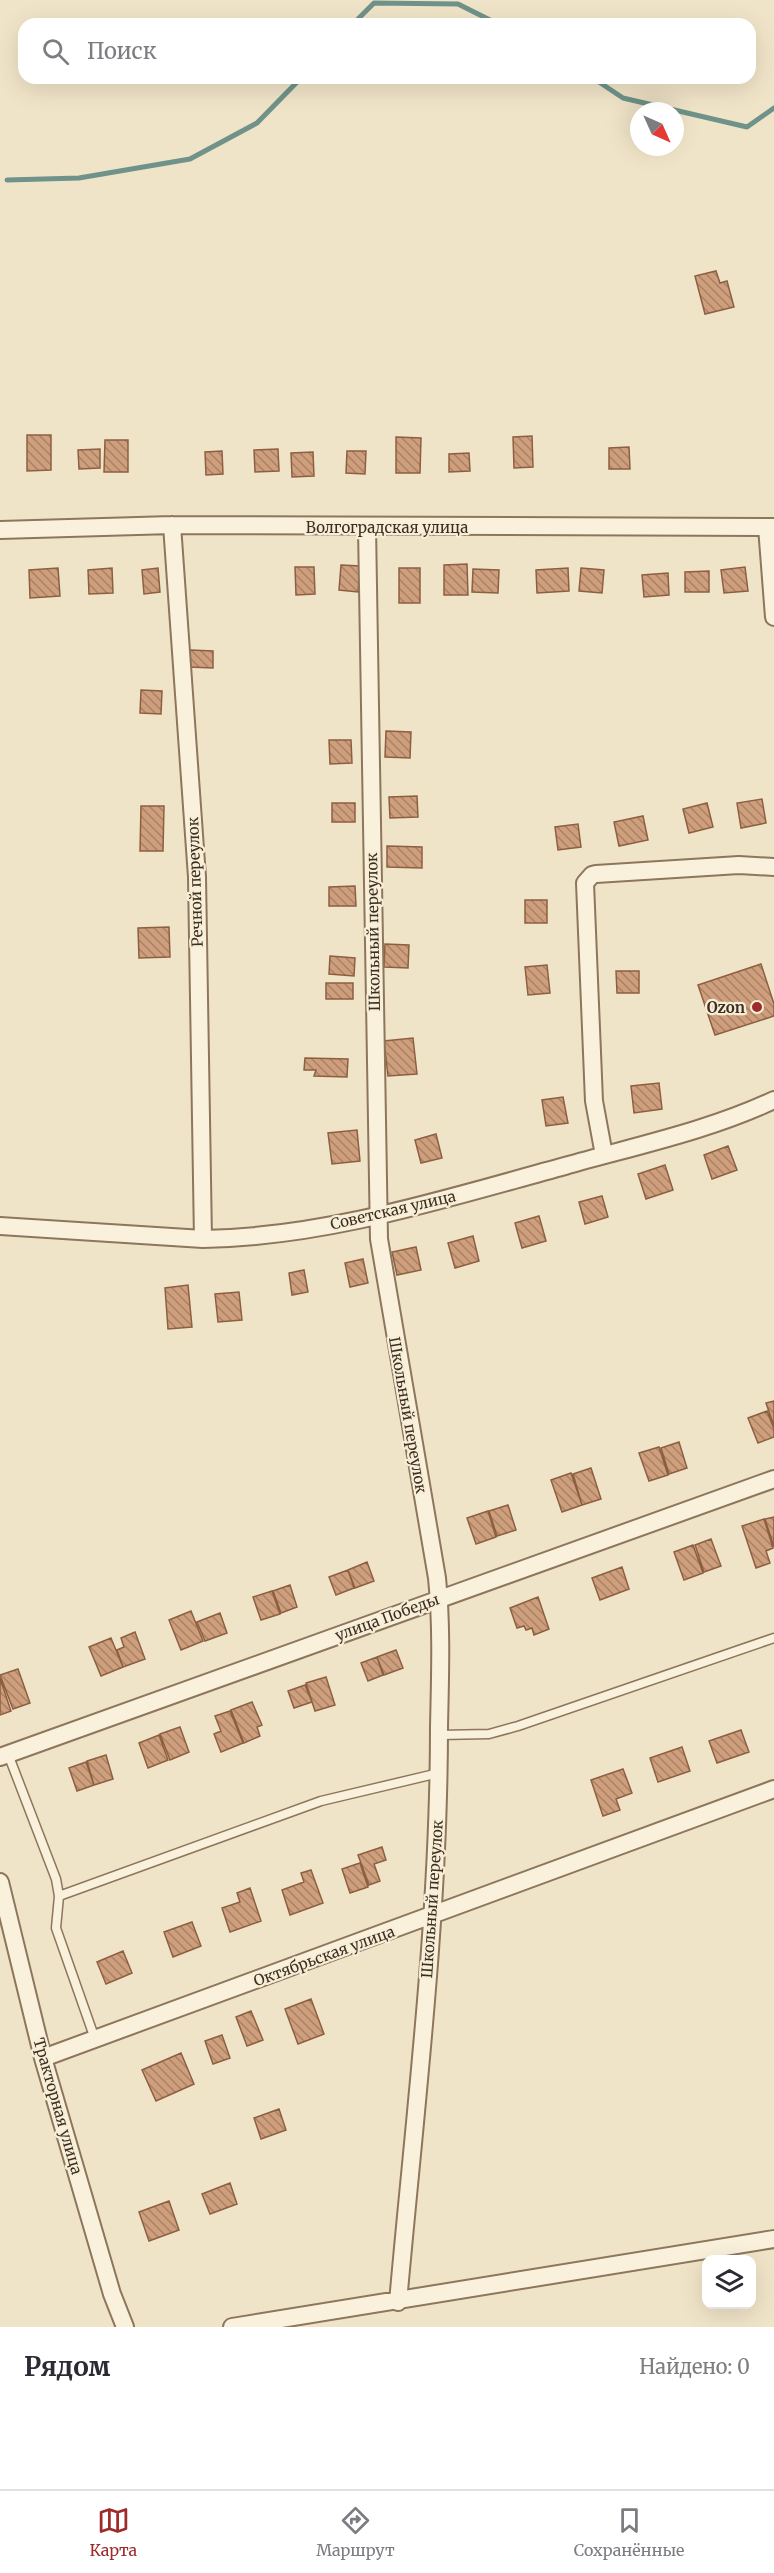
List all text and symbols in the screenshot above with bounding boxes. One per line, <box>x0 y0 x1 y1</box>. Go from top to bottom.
search box <box>18 18 756 84</box>
icon: search <box>39 35 72 68</box>
text: Поиск <box>87 37 157 65</box>
north arrow <box>630 102 684 156</box>
street label: Волгоградская улица <box>306 518 468 537</box>
street label: Речной переулок <box>183 816 207 947</box>
street label: Школьный переулок <box>362 852 384 1012</box>
place label: Ozon <box>707 998 745 1017</box>
marker: Ozon <box>750 1000 764 1014</box>
street label: Советская улица <box>328 1186 458 1234</box>
street label: Школьный переулок <box>385 1335 431 1495</box>
street label: улица Победы <box>332 1589 442 1645</box>
street label: Школьный переулок <box>417 1819 447 1979</box>
street label: Октябрьская улица <box>251 1922 397 1990</box>
street label: Тракторная улица <box>29 2036 87 2176</box>
map controls <box>702 2255 756 2309</box>
button: layers <box>702 2255 756 2309</box>
text: Рядом <box>24 2350 110 2383</box>
text: Найдено: 0 <box>639 2354 750 2379</box>
tab: Карта <box>90 2504 137 2560</box>
tab: Маршрут <box>316 2504 395 2560</box>
tab: Сохранённые <box>574 2504 684 2560</box>

